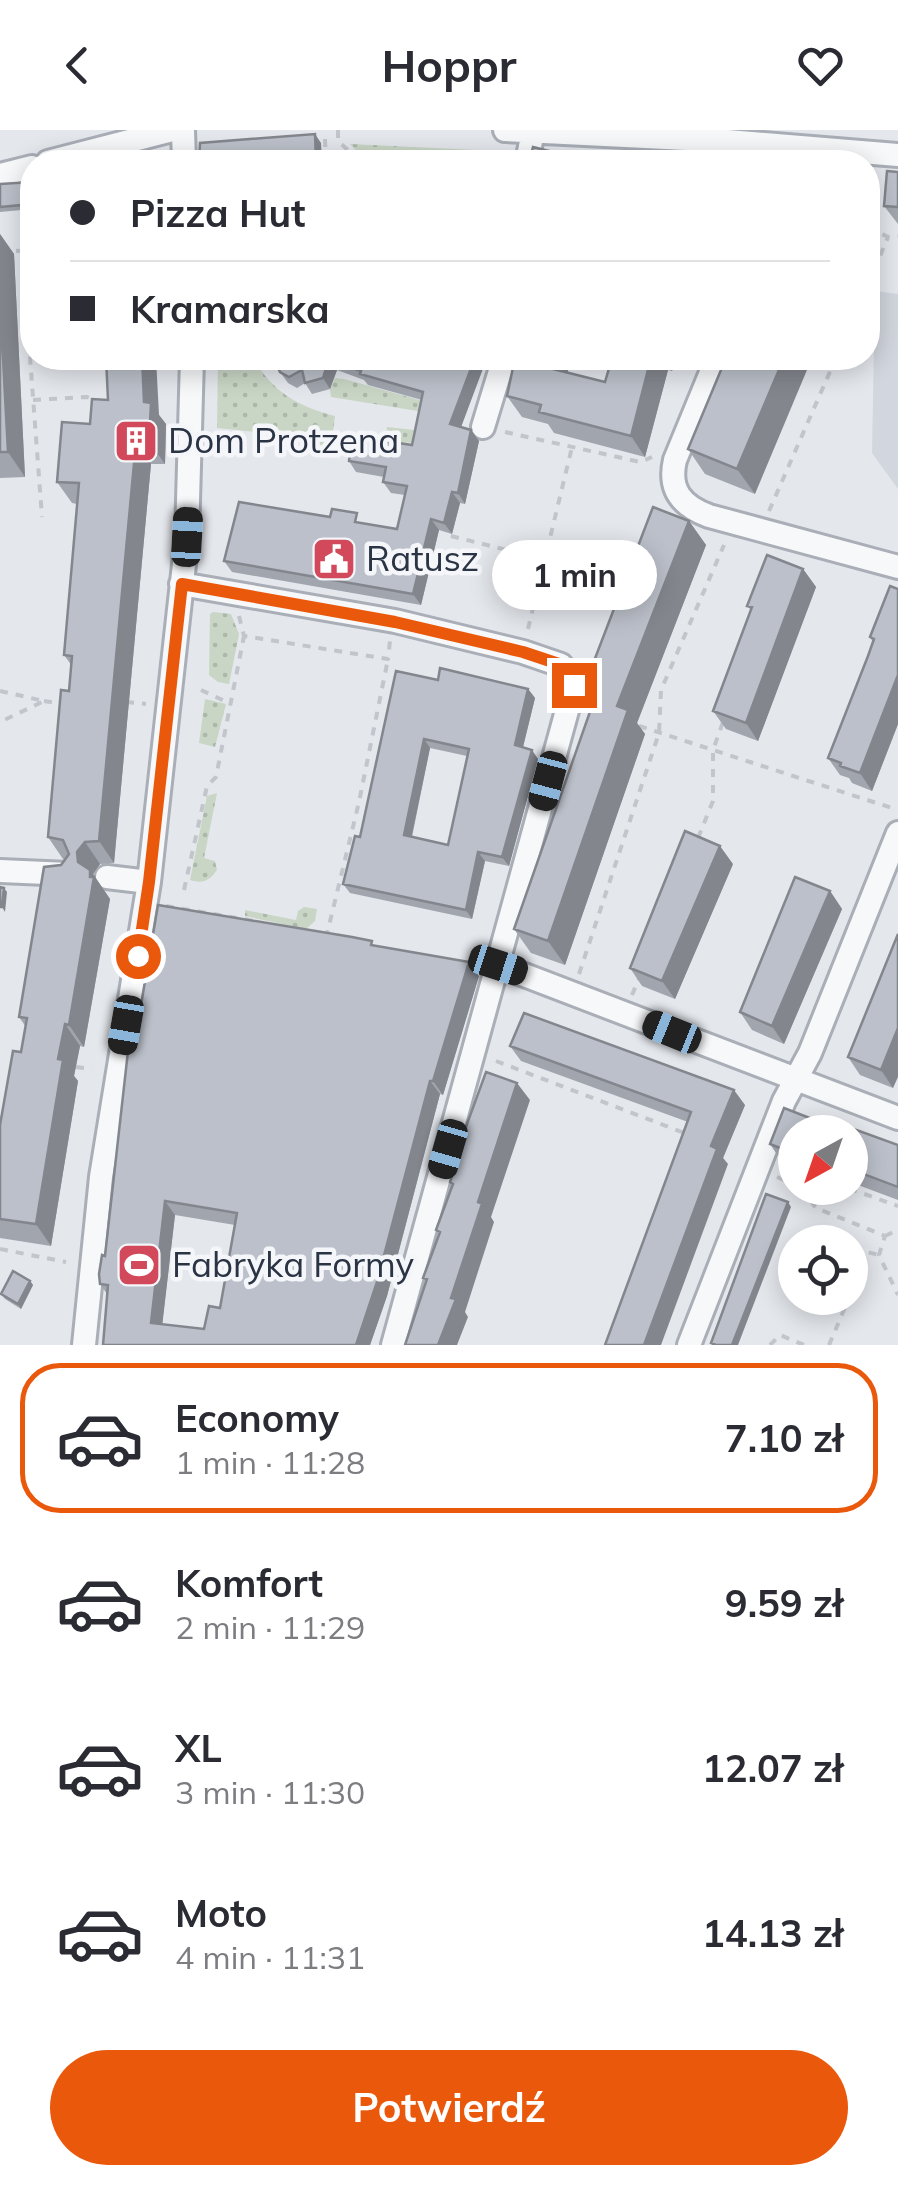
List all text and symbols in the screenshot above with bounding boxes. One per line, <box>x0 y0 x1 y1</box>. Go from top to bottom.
text: Hoppr <box>382 37 516 93</box>
icon: back <box>50 38 105 93</box>
icon: heart <box>793 38 848 93</box>
text: Pizza Hut <box>130 189 305 237</box>
text: Kramarska <box>130 285 329 333</box>
building icon: Dom Protzena <box>113 418 159 464</box>
place label: Dom Protzena <box>168 418 399 462</box>
car <box>170 506 204 568</box>
public building icon: Ratusz <box>311 536 357 582</box>
place label: Ratusz <box>366 536 479 580</box>
callout: 1 min <box>492 540 656 610</box>
text: 1 min <box>532 555 617 595</box>
route end <box>552 663 597 708</box>
car <box>526 748 570 814</box>
route start <box>116 934 161 979</box>
car <box>465 941 531 989</box>
car <box>106 993 146 1057</box>
car <box>639 1007 705 1057</box>
north arrow <box>778 1115 868 1205</box>
map controls <box>778 1115 868 1315</box>
car <box>425 1116 471 1182</box>
button: locate <box>778 1225 868 1315</box>
sports icon: Fabryka Formy <box>116 1242 162 1288</box>
place label: Fabryka Formy <box>172 1242 415 1286</box>
icon: car <box>55 1393 145 1483</box>
text: Economy <box>175 1394 339 1442</box>
text: 7.10 zł <box>725 1414 843 1462</box>
text: 1 min · 11:28 <box>175 1442 365 1482</box>
icon: car <box>55 1558 145 1648</box>
text: Komfort <box>175 1559 323 1607</box>
text: 9.59 zł <box>725 1579 843 1627</box>
text: 2 min · 11:29 <box>175 1607 365 1647</box>
icon: car <box>55 1723 145 1813</box>
text: XL <box>175 1724 222 1772</box>
text: 12.07 zł <box>702 1744 843 1792</box>
text: 3 min · 11:30 <box>175 1772 365 1812</box>
icon: car <box>55 1888 145 1978</box>
text: Moto <box>175 1889 267 1937</box>
text: 14.13 zł <box>702 1909 843 1957</box>
text: 4 min · 11:31 <box>175 1937 365 1977</box>
button: Potwierdź <box>50 2050 848 2165</box>

